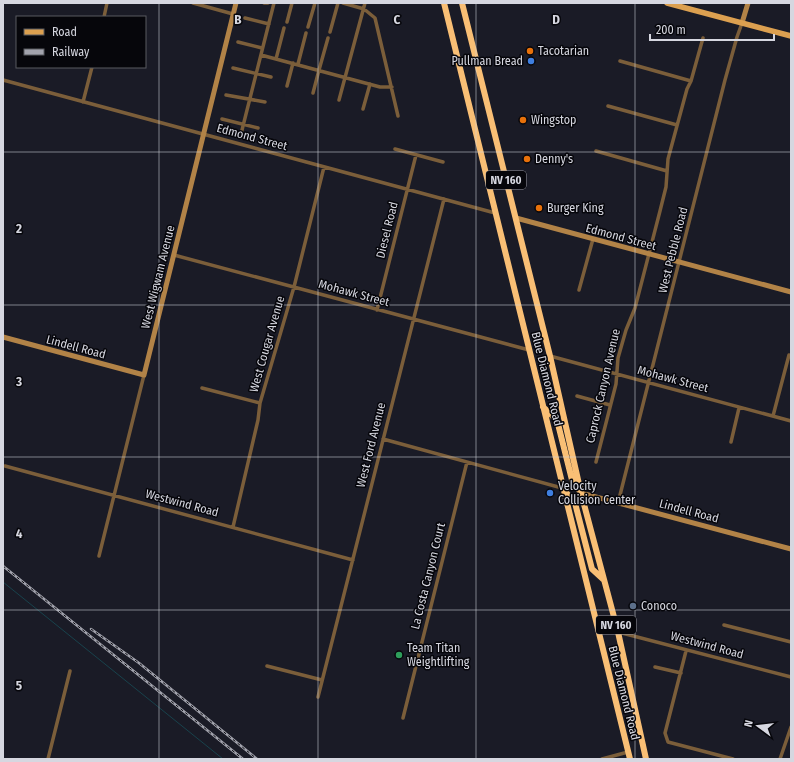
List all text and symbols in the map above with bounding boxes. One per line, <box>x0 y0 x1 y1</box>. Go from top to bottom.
text: B <box>234 12 242 27</box>
text: C <box>394 12 401 27</box>
text: D <box>552 12 560 27</box>
legend <box>16 16 146 68</box>
scale bar <box>650 16 774 42</box>
text: 200 m <box>656 23 686 37</box>
text: Road <box>52 25 77 39</box>
place label: Tacotarian <box>538 44 589 58</box>
text: Railway <box>52 45 90 59</box>
marker: Tacotarian <box>525 46 535 56</box>
place label: Pullman Bread <box>452 54 523 68</box>
marker: Pullman Bread <box>526 56 536 66</box>
place label: Wingstop <box>531 113 576 127</box>
marker: Wingstop <box>518 115 528 125</box>
street label: Edmond Street <box>215 121 289 153</box>
place label: Denny's <box>535 152 573 166</box>
marker: Denny's <box>522 154 532 164</box>
road number: NV 160 <box>486 171 526 189</box>
street label: Diesel Road <box>373 200 401 260</box>
place label: Burger King <box>547 201 604 215</box>
marker: Burger King <box>534 203 544 213</box>
street label: West Pebble Road <box>656 206 690 294</box>
text: 2 <box>15 221 22 236</box>
street label: Edmond Street <box>584 221 658 253</box>
street label: West Wigwam Avenue <box>138 224 178 330</box>
street label: Mohawk Street <box>317 277 391 309</box>
street label: West Cougar Avenue <box>247 294 287 394</box>
street label: Caprock Canyon Avenue <box>583 327 623 445</box>
street label: Blue Diamond Road <box>529 330 565 428</box>
street label: Lindell Road <box>45 332 107 362</box>
street label: Mohawk Street <box>636 363 710 395</box>
text: 3 <box>15 374 22 389</box>
street label: West Ford Avenue <box>354 401 388 489</box>
place label: Velocity Collision Center <box>558 479 636 507</box>
street label: Westwind Road <box>144 487 220 519</box>
marker: Velocity Collision Center <box>545 488 555 498</box>
street label: Lindell Road <box>658 496 720 526</box>
street label: La Costa Canyon Court <box>408 521 448 631</box>
text: 4 <box>16 526 23 541</box>
place label: Conoco <box>641 599 677 613</box>
marker: Conoco <box>628 601 638 611</box>
road number: NV 160 <box>596 616 636 634</box>
street label: Westwind Road <box>669 629 745 661</box>
place label: Team Titan Weightlifting <box>407 641 470 669</box>
street label: Blue Diamond Road <box>606 644 642 742</box>
marker: Team Titan Weightlifting <box>394 650 404 660</box>
text: 5 <box>16 678 22 693</box>
north arrow <box>738 706 778 746</box>
text: N <box>742 719 756 728</box>

